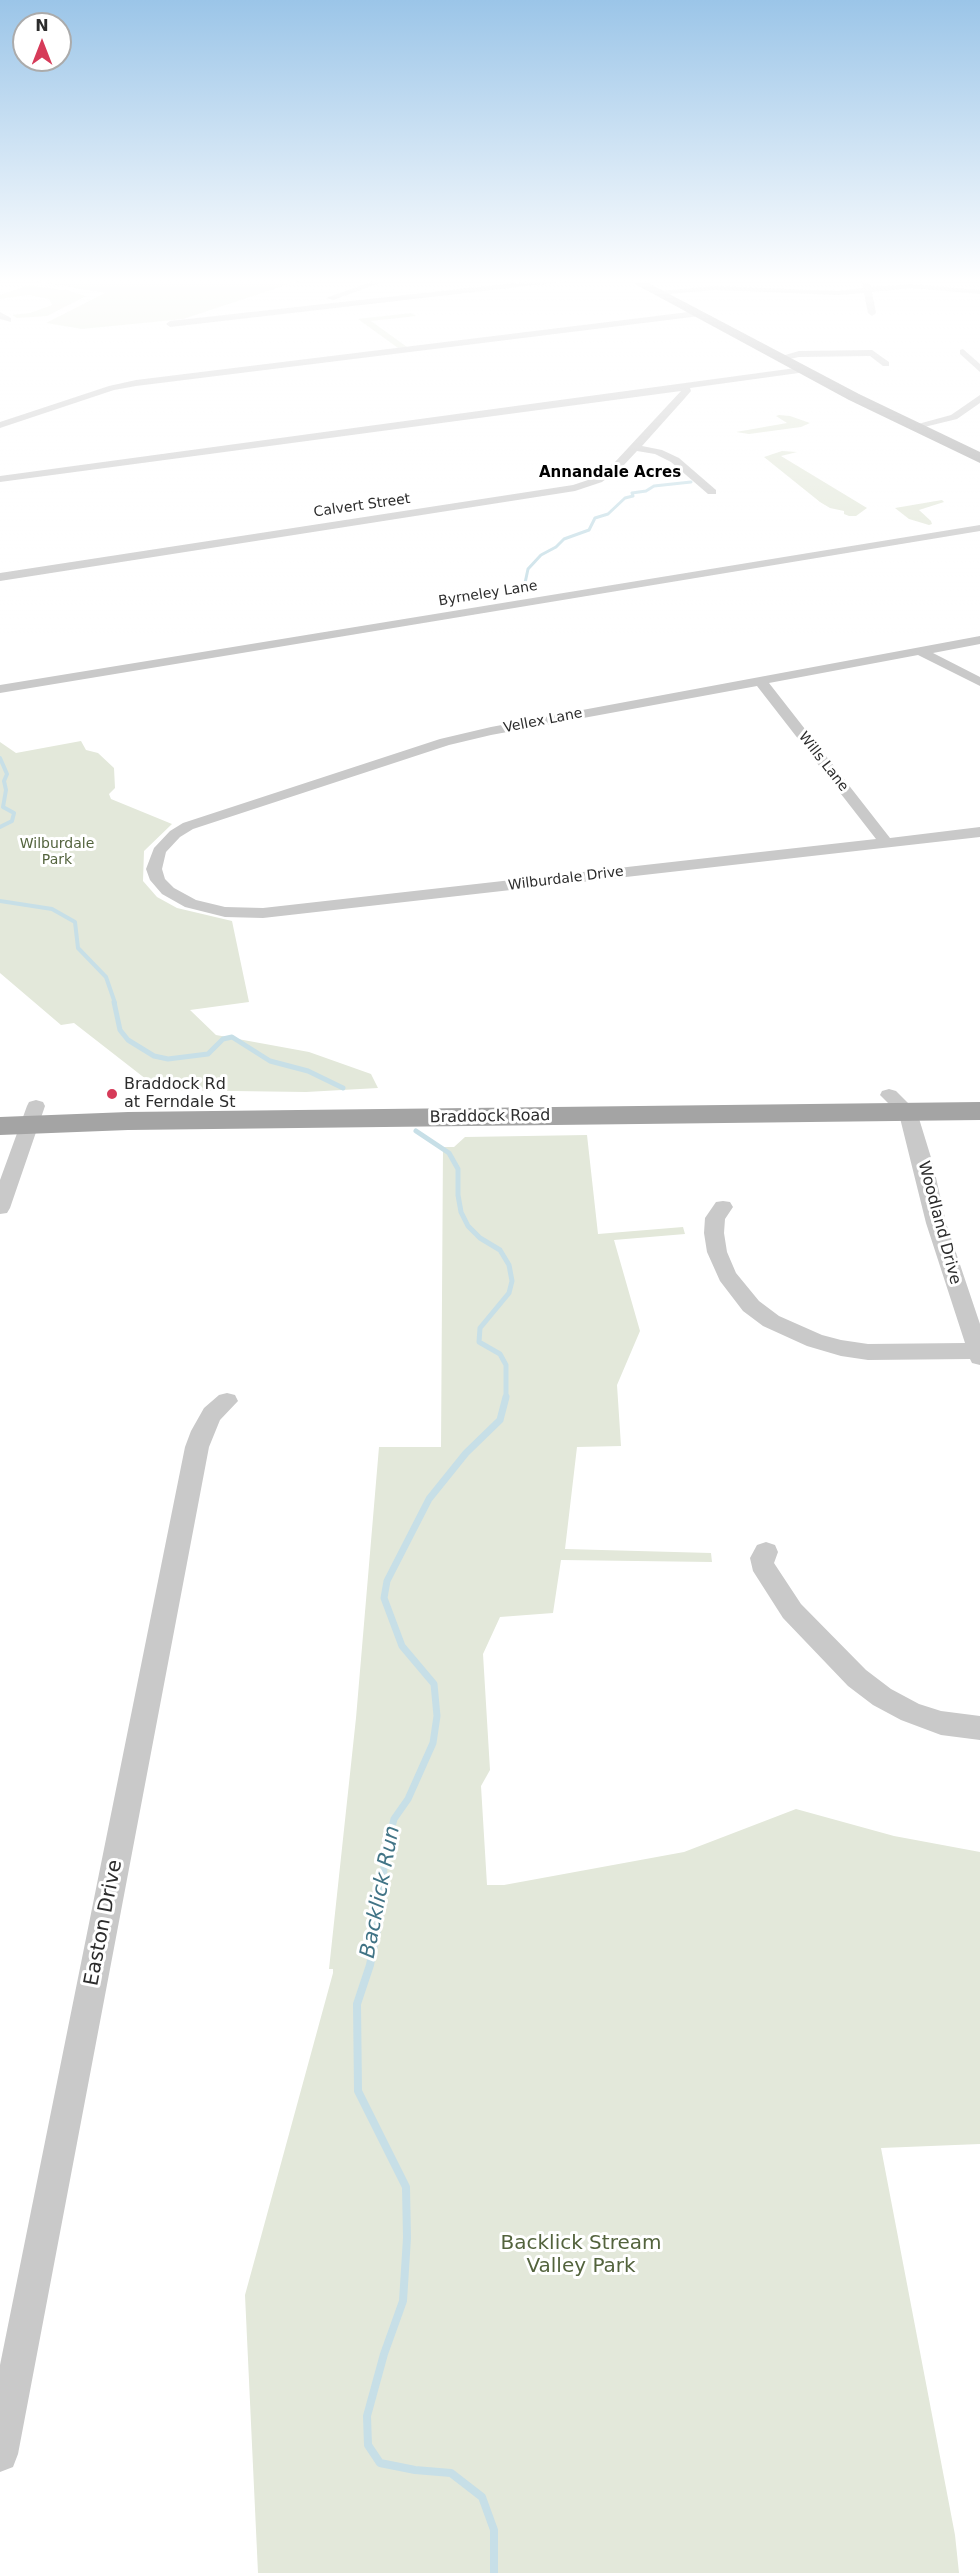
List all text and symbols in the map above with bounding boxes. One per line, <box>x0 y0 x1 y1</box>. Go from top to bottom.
north arrow <box>12 12 72 72</box>
text: N <box>35 16 49 35</box>
district label: Annandale Acres <box>539 464 681 482</box>
street label: Calvert Street <box>313 491 411 521</box>
street label: Byrneley Lane <box>437 578 539 610</box>
street label: Vellex Lane <box>502 705 584 737</box>
street label: Wills Lane <box>795 729 851 795</box>
park label: Wilburdale Park <box>20 836 94 868</box>
street label: Wilburdale Drive <box>507 864 625 894</box>
place label: Braddock Rd at Ferndale St <box>124 1075 236 1113</box>
marker: Braddock Rd at Ferndale St <box>105 1087 119 1101</box>
street label: Braddock Road <box>429 1106 551 1128</box>
street label: Woodland Drive <box>913 1159 965 1287</box>
water label: Backlick Run <box>356 1824 406 1960</box>
street label: Easton Drive <box>80 1858 128 1988</box>
park label: Backlick Stream Valley Park <box>501 2232 661 2279</box>

